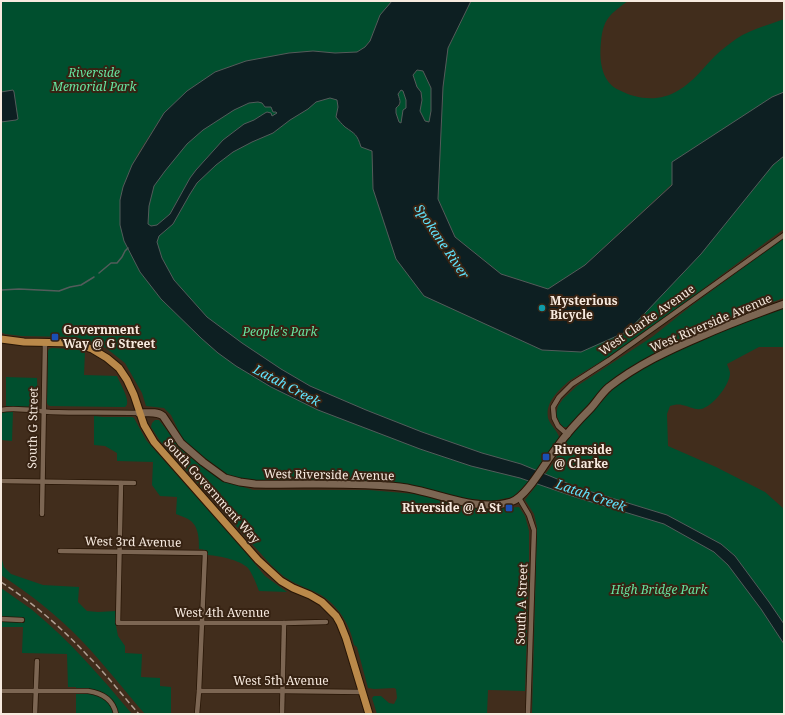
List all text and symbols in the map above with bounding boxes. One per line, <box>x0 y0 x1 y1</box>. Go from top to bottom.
park label: Riverside Memorial Park <box>51 64 137 95</box>
water label: Spokane River <box>410 200 474 283</box>
street label: West Clarke Avenue <box>595 280 698 359</box>
street label: West Riverside Avenue <box>647 289 774 356</box>
place label: Mysterious Bicycle <box>550 292 618 323</box>
marker: Mysterious Bicycle <box>537 303 547 313</box>
place label: Government Way @ G Street <box>63 321 155 352</box>
park label: People's Park <box>242 323 319 340</box>
marker: Government Way @ G Street <box>50 332 60 342</box>
water label: Latah Creek <box>250 359 324 410</box>
street label: South G Street <box>23 387 42 469</box>
street label: South Government Way <box>161 434 264 547</box>
place label: Riverside @ Clarke <box>554 441 612 472</box>
marker: Riverside @ Clarke <box>541 452 551 462</box>
street label: West Riverside Avenue <box>263 465 395 484</box>
water label: Latah Creek <box>552 474 629 516</box>
place label: Riverside @ A St <box>402 499 501 516</box>
marker: Riverside @ A St <box>504 503 514 513</box>
street label: West 3rd Avenue <box>84 532 182 551</box>
street label: South A Street <box>512 563 531 645</box>
park label: High Bridge Park <box>610 581 709 598</box>
street label: West 4th Avenue <box>174 604 270 621</box>
street label: West 5th Avenue <box>233 672 329 689</box>

